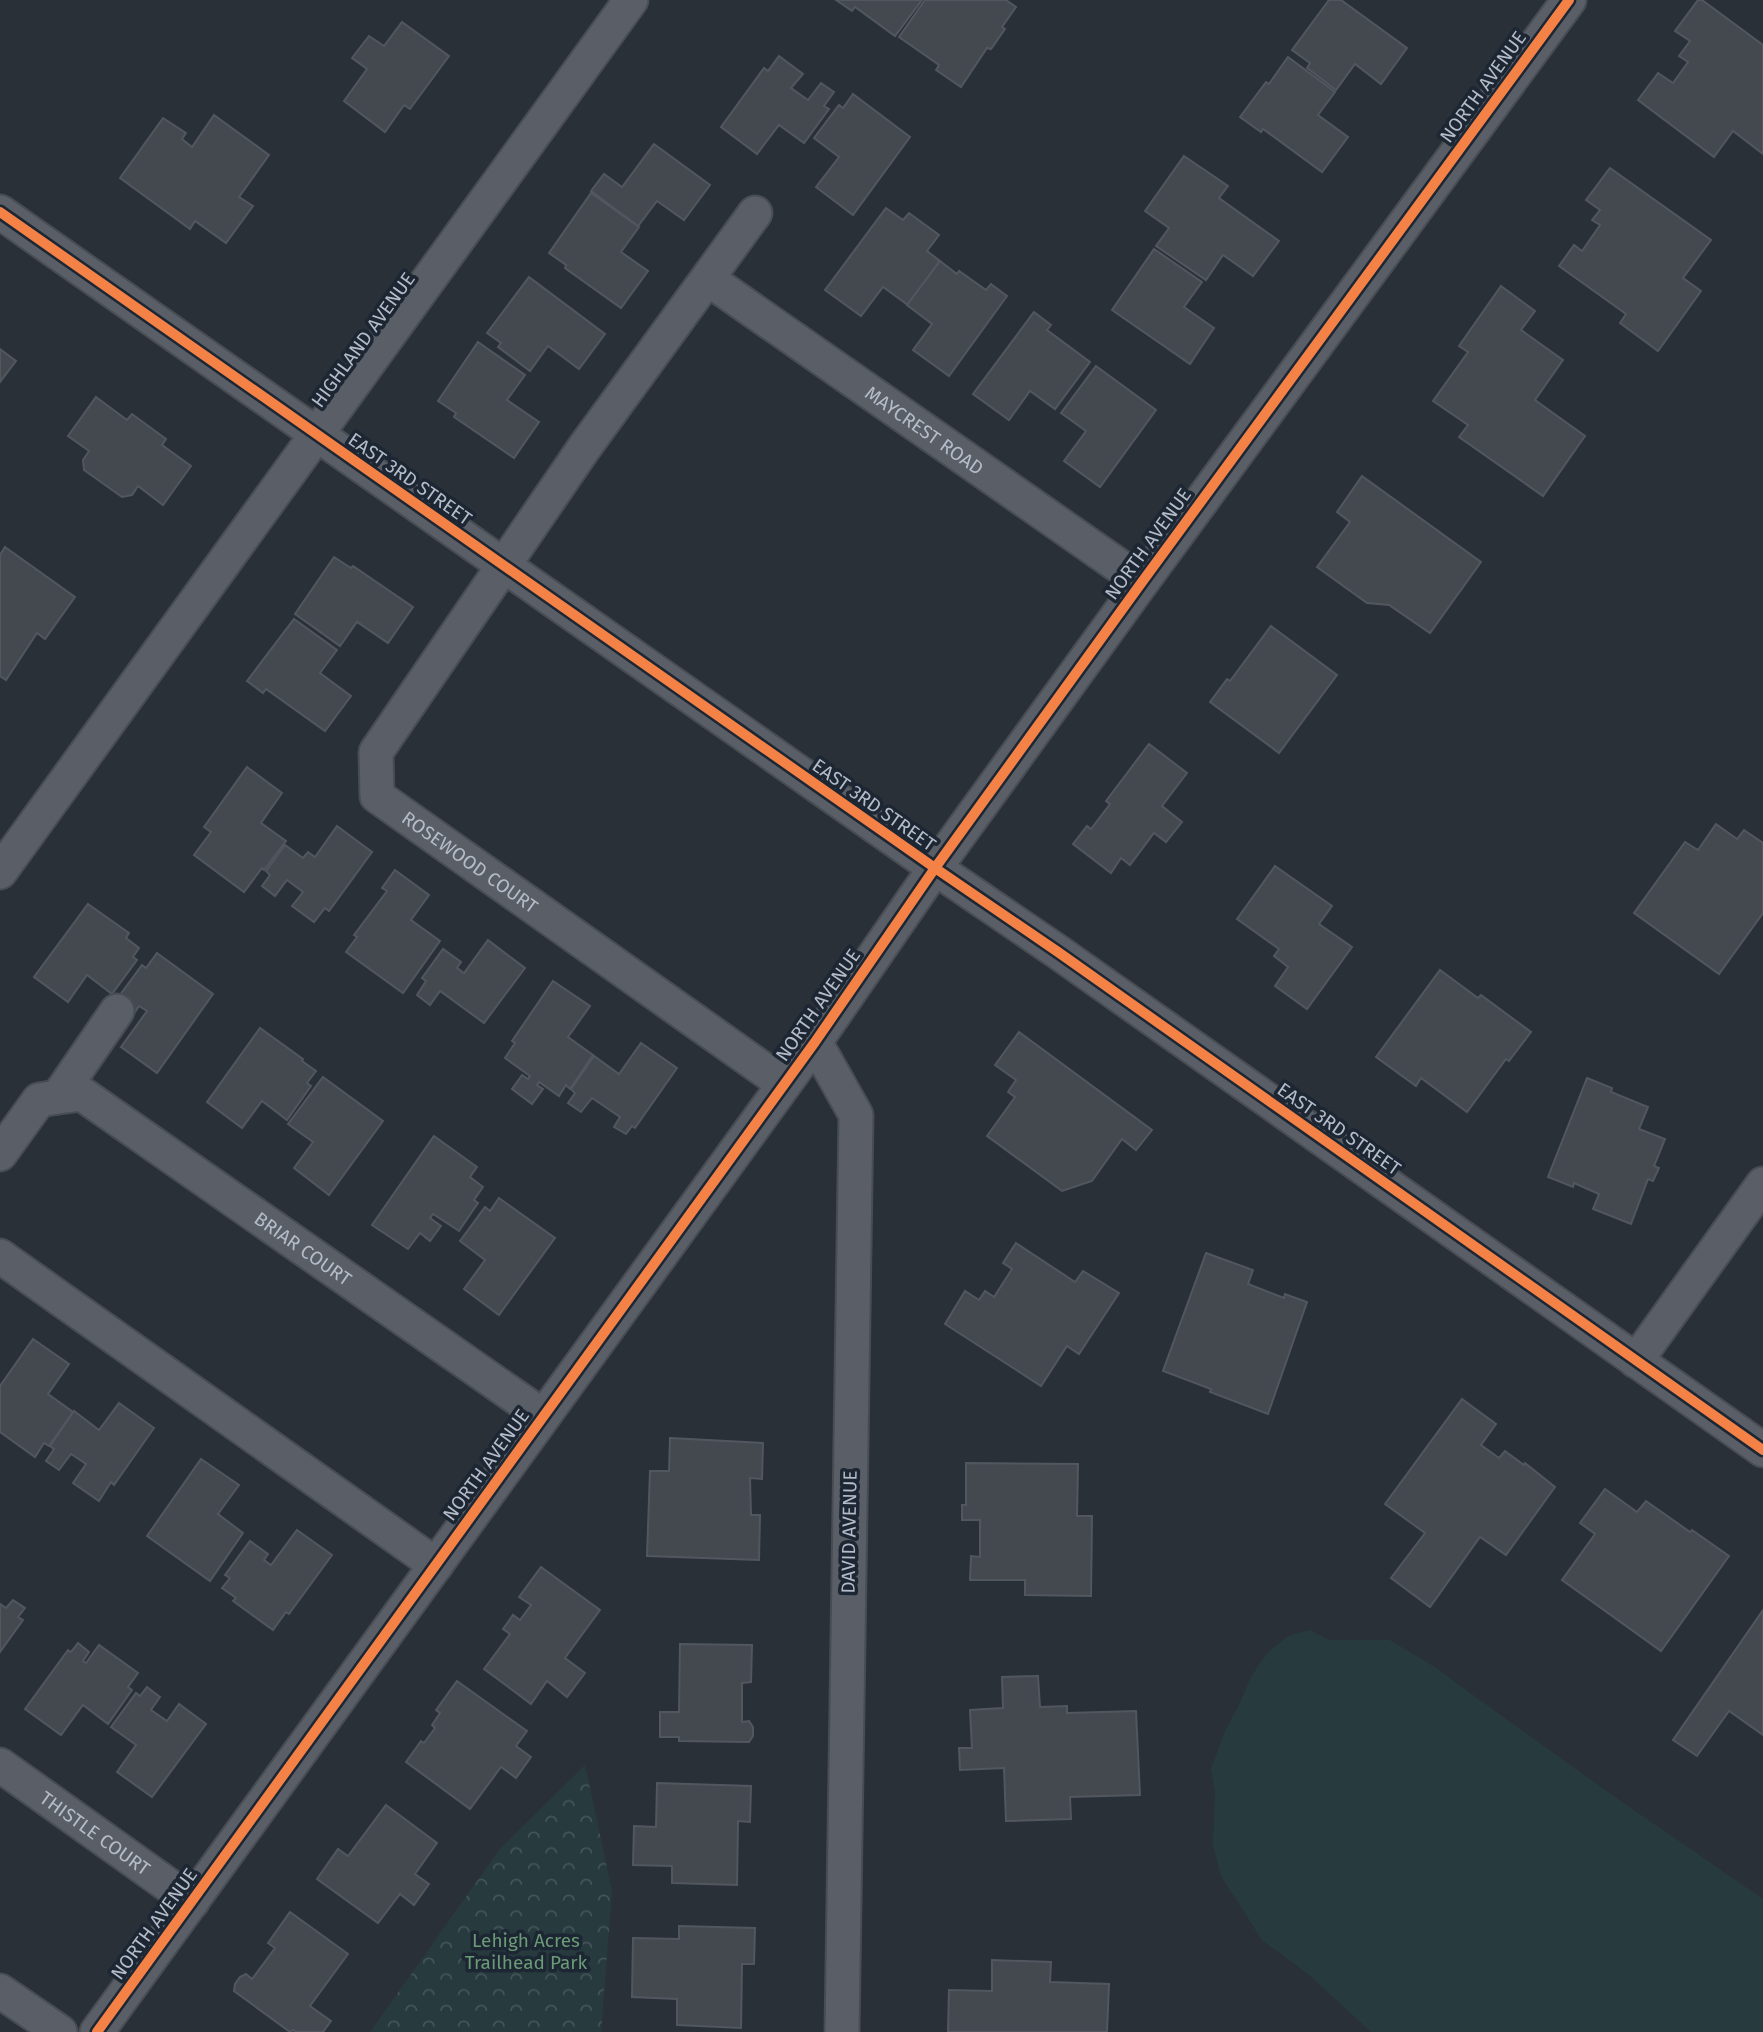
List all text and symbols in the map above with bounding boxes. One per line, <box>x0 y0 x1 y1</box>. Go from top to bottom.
street label: NORTH AVENUE <box>1435 27 1531 147</box>
street label: HIGHLAND AVENUE <box>306 268 420 412</box>
street label: MAYCREST ROAD <box>861 381 988 479</box>
street label: EAST 3RD STREET <box>344 428 476 530</box>
street label: NORTH AVENUE <box>1100 484 1196 604</box>
street label: EAST 3RD STREET <box>808 754 940 856</box>
street label: ROSEWOOD COURT <box>398 806 543 918</box>
street label: NORTH AVENUE <box>771 944 865 1066</box>
street label: EAST 3RD STREET <box>1273 1078 1405 1180</box>
street label: BRIAR COURT <box>250 1207 356 1290</box>
street label: NORTH AVENUE <box>438 1405 534 1525</box>
street label: DAVID AVENUE <box>836 1470 862 1594</box>
street label: THISTLE COURT <box>36 1786 155 1880</box>
street label: NORTH AVENUE <box>106 1864 202 1984</box>
park label: Lehigh Acres Trailhead Park <box>465 1929 588 1974</box>

